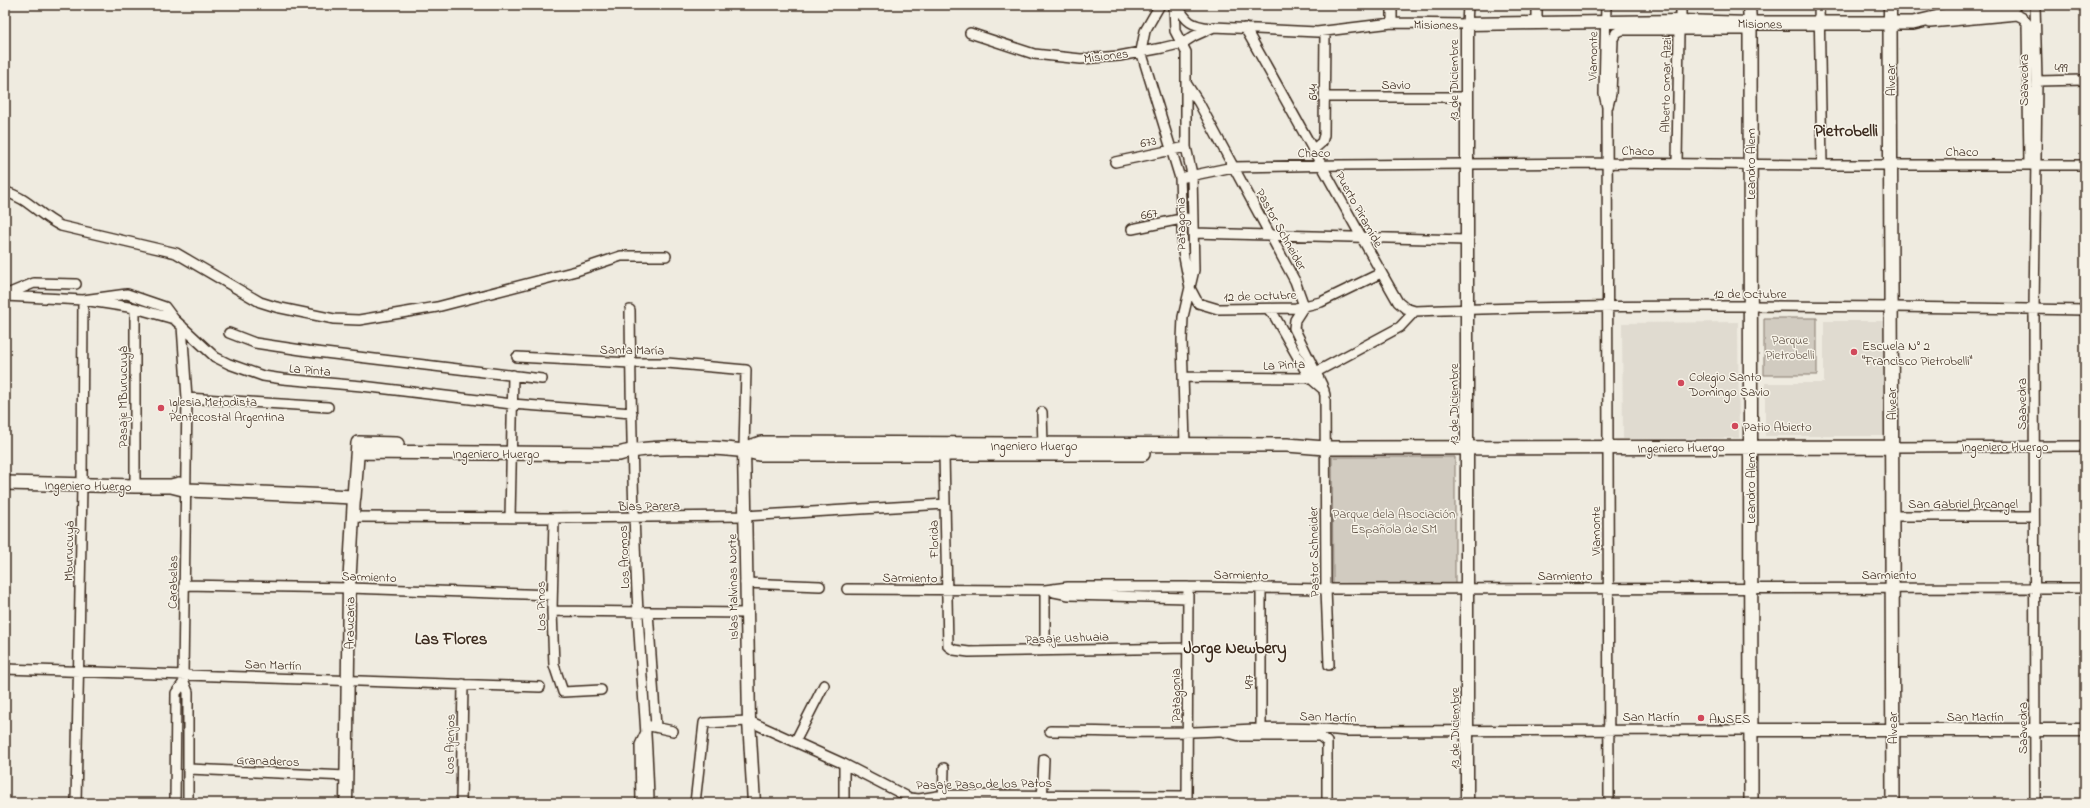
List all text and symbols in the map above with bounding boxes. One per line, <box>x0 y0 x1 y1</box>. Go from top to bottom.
street label: Misiones <box>1737 15 1783 34</box>
street label: Misiones <box>1413 16 1459 35</box>
street label: Viamonte <box>1584 31 1603 82</box>
street label: Alberto Omar Azzi <box>1656 37 1677 133</box>
street label: 13 de Diciembre <box>1445 39 1464 121</box>
street label: Misiones <box>1083 44 1130 69</box>
street label: Saavedra <box>2015 54 2034 106</box>
street label: 499 <box>2054 59 2068 78</box>
street label: Alvear <box>1882 63 1901 96</box>
street label: Savio <box>1381 76 1411 95</box>
street label: 644 <box>1304 83 1323 100</box>
district label: Pietrobelli <box>1814 119 1878 144</box>
street label: Leandro Alem <box>1742 128 1761 200</box>
street label: 673 <box>1138 132 1158 153</box>
street label: Chaco <box>1621 142 1655 161</box>
street label: Chaco <box>1946 143 1979 162</box>
street label: Chaco <box>1297 144 1331 163</box>
street label: Puerto Piramíde <box>1330 168 1387 251</box>
street label: Pastor Schneider <box>1250 185 1311 275</box>
street label: Patagonia <box>1172 197 1192 251</box>
street label: 667 <box>1139 204 1160 225</box>
street label: 12 de Octubre <box>1713 285 1787 304</box>
street label: 12 de Octubre <box>1223 286 1297 307</box>
park label: Parque Pietrobelli <box>1765 331 1815 365</box>
place label: Escuela N° 2 "Francisco Pietrobelli" <box>1862 337 1973 371</box>
street label: Santa María <box>599 340 664 361</box>
street label: Pasaje MBurucuyá <box>114 346 134 448</box>
marker: Escuela N° 2 "Francisco Pietrobelli" <box>1849 347 1859 357</box>
street label: La Pinta <box>1263 355 1306 376</box>
street label: La Pinta <box>288 359 332 382</box>
street label: 13 de Diciembre <box>1445 363 1464 445</box>
place label: Colegio Santo Domingo Savio <box>1688 368 1770 403</box>
marker: Colegio Santo Domingo Savio <box>1676 378 1686 388</box>
street label: Saavedra <box>2013 378 2032 430</box>
street label: Alvear <box>1883 387 1902 420</box>
place label: Iglesia Metodista Pentecostal Argentina <box>169 393 284 428</box>
marker: Iglesia Metodista Pentecostal Argentina <box>156 403 166 413</box>
place label: Patio Abierto <box>1743 418 1812 437</box>
marker: Patio Abierto <box>1730 421 1740 431</box>
street label: Ingeniero Huergo <box>990 437 1078 457</box>
street label: Ingeniero Huergo <box>1637 438 1725 460</box>
street label: Ingeniero Huergo <box>1961 438 2049 458</box>
street label: Ingeniero Huergo <box>452 445 540 465</box>
street label: Leandro Alem <box>1742 452 1761 524</box>
street label: Ingeniero Huergo <box>44 476 132 498</box>
street label: San Gabriel Arcangel <box>1908 495 2018 515</box>
street label: Blas Parera <box>617 496 680 517</box>
street label: Pastor Schneider <box>1304 505 1325 598</box>
park label: Parque dela Asociación Española de SM <box>1332 505 1456 539</box>
street label: Viamonte <box>1587 506 1606 557</box>
street label: Mburucuyá <box>59 520 81 581</box>
street label: Florida <box>925 520 944 559</box>
street label: Los Aromos <box>614 524 635 589</box>
street label: Islas Malvinas Norte <box>723 534 744 640</box>
street label: Carabelas <box>164 555 183 609</box>
street label: Sarmiento <box>1213 566 1269 585</box>
street label: Sarmiento <box>1861 566 1917 585</box>
street label: Sarmiento <box>341 567 397 588</box>
street label: Sarmiento <box>1537 567 1593 586</box>
street label: Sarmiento <box>882 569 938 588</box>
street label: Los Pinos <box>532 580 551 631</box>
street label: Araucaria <box>341 597 360 650</box>
district label: Las Flores <box>415 627 488 652</box>
street label: Pasaje Ushuaia <box>1025 628 1109 649</box>
district label: Jorge Newbery <box>1183 636 1287 663</box>
street label: San Martín <box>244 655 302 676</box>
street label: Patagonia <box>1167 668 1187 722</box>
street label: 497 <box>1240 674 1259 689</box>
street label: 13 de Diciembre <box>1446 687 1465 769</box>
street label: Saavedra <box>2014 702 2033 754</box>
street label: San Martín <box>1299 707 1357 728</box>
street label: San Martín <box>1622 708 1680 727</box>
street label: San Martín <box>1946 708 2004 727</box>
place label: ANSES <box>1709 710 1750 729</box>
street label: Alvear <box>1884 711 1903 744</box>
street label: Los Ajenjos <box>440 713 461 774</box>
marker: ANSES <box>1696 713 1706 723</box>
street label: Granaderos <box>236 751 300 772</box>
street label: Pasaje Paso de los Patos <box>916 774 1053 795</box>

